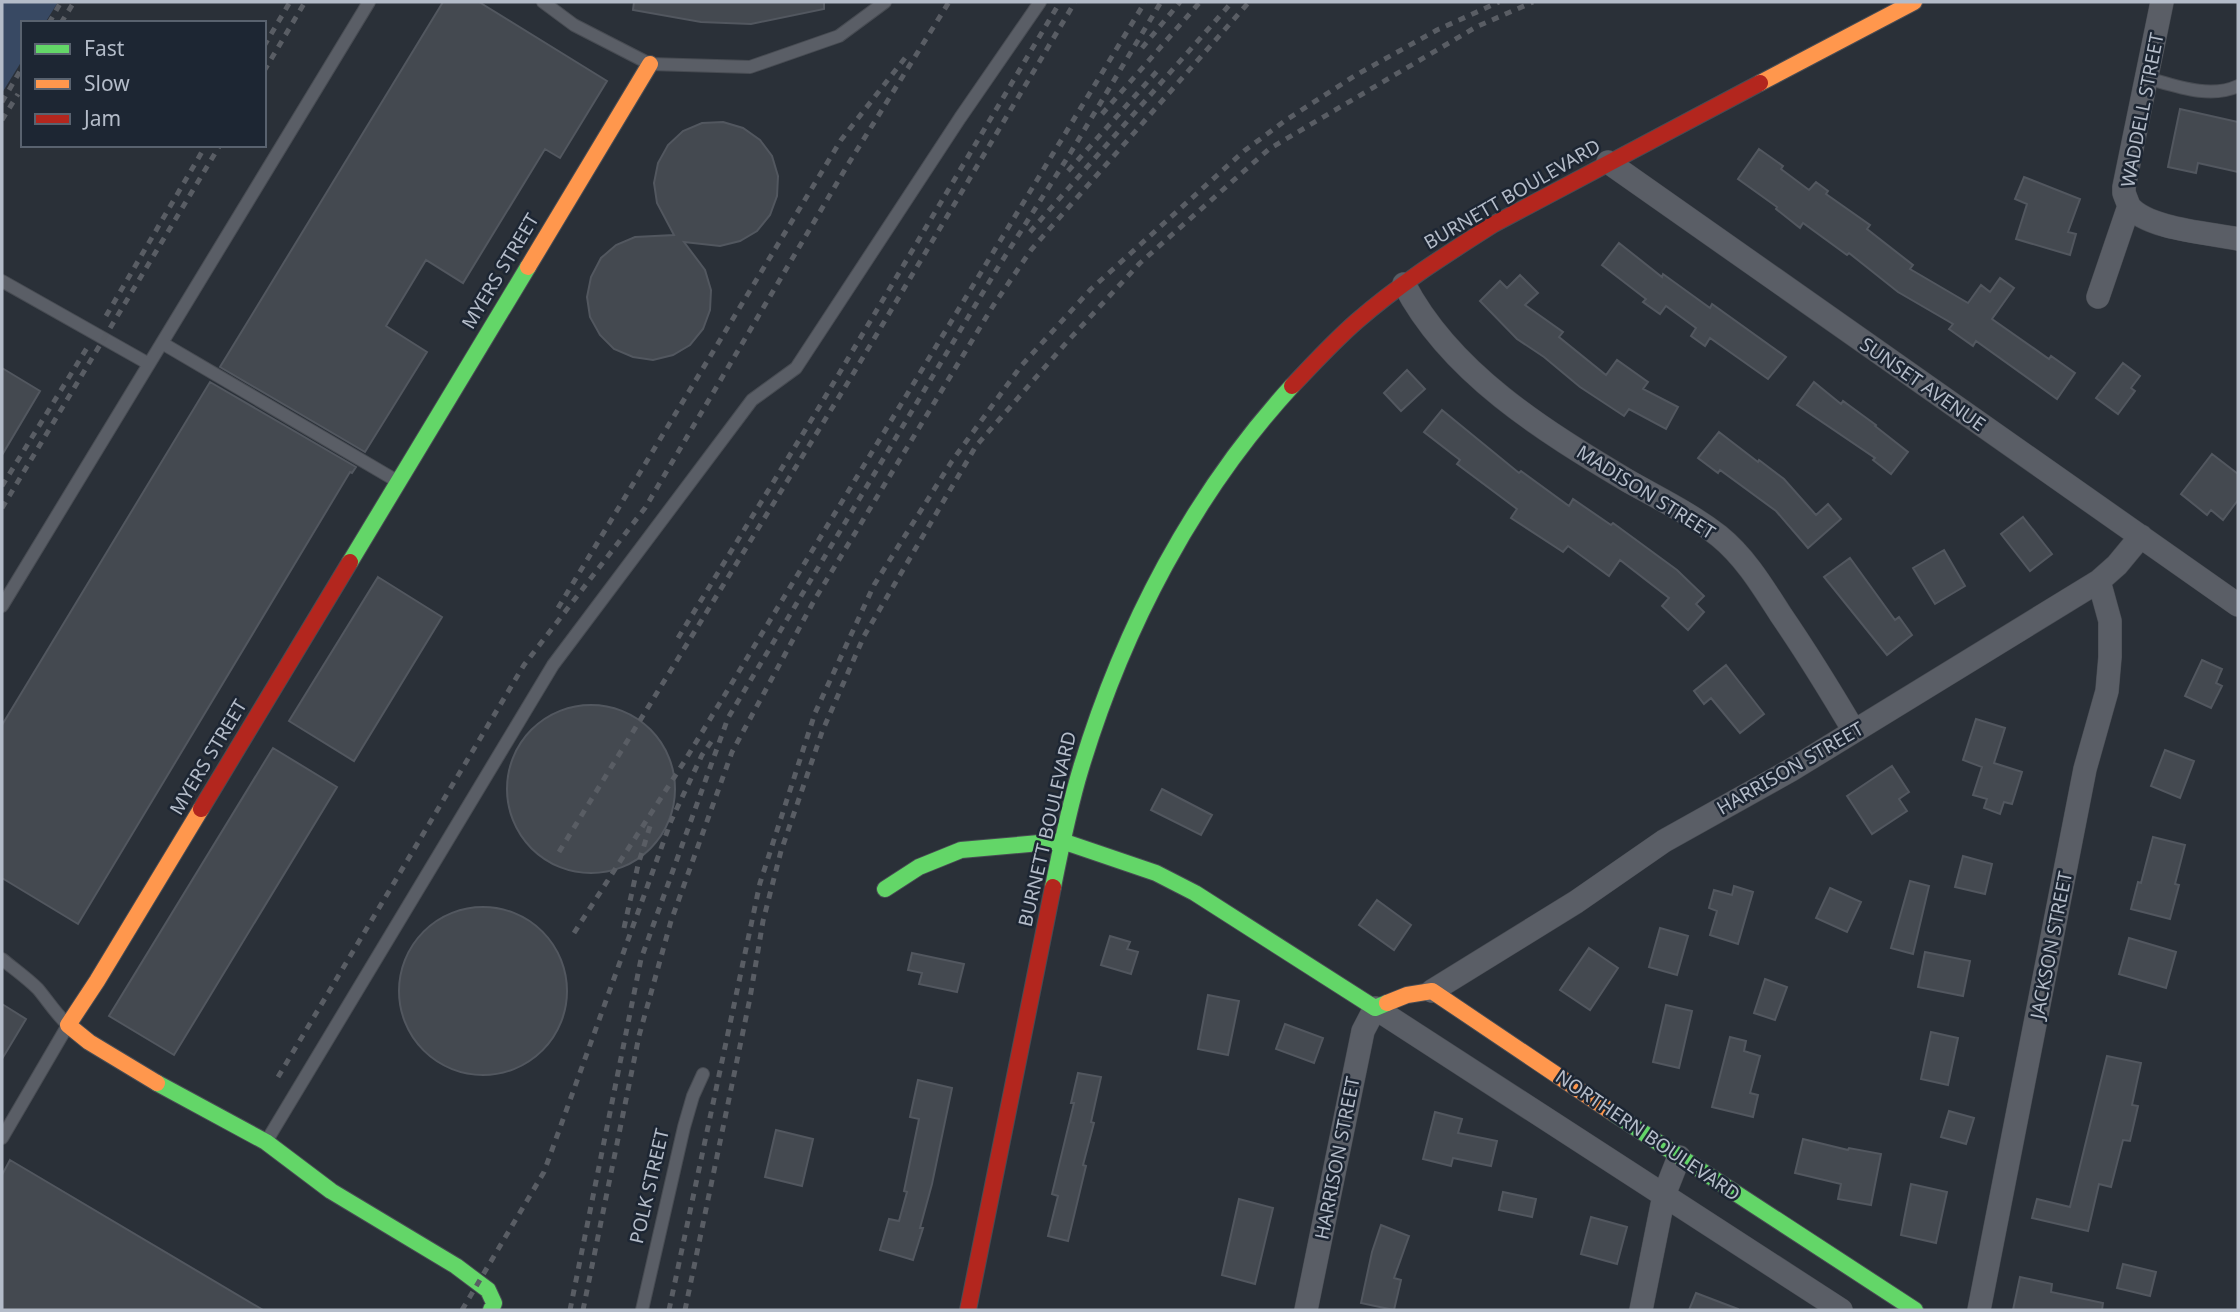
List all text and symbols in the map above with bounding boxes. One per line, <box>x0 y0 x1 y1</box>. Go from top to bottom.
legend <box>21 21 266 147</box>
street label: WADDELL STREET <box>2114 30 2170 189</box>
text: Fast <box>84 34 125 62</box>
text: Slow <box>84 69 130 97</box>
text: Jam <box>82 104 121 132</box>
street label: BURNETT BOULEVARD <box>1419 133 1605 255</box>
street label: MYERS STREET <box>455 208 545 334</box>
street label: SUNSET AVENUE <box>1855 331 1991 437</box>
street label: MADISON STREET <box>1572 439 1721 545</box>
street label: MYERS STREET <box>163 694 253 820</box>
street label: HARRISON STREET <box>1712 715 1869 821</box>
street label: BURNETT BOULEVARD <box>1012 729 1082 929</box>
street label: JACKSON STREET <box>2024 869 2078 1023</box>
street label: NORTHERN BOULEVARD <box>1551 1063 1745 1207</box>
street label: HARRISON STREET <box>1308 1074 1366 1242</box>
street label: POLK STREET <box>623 1125 675 1246</box>

